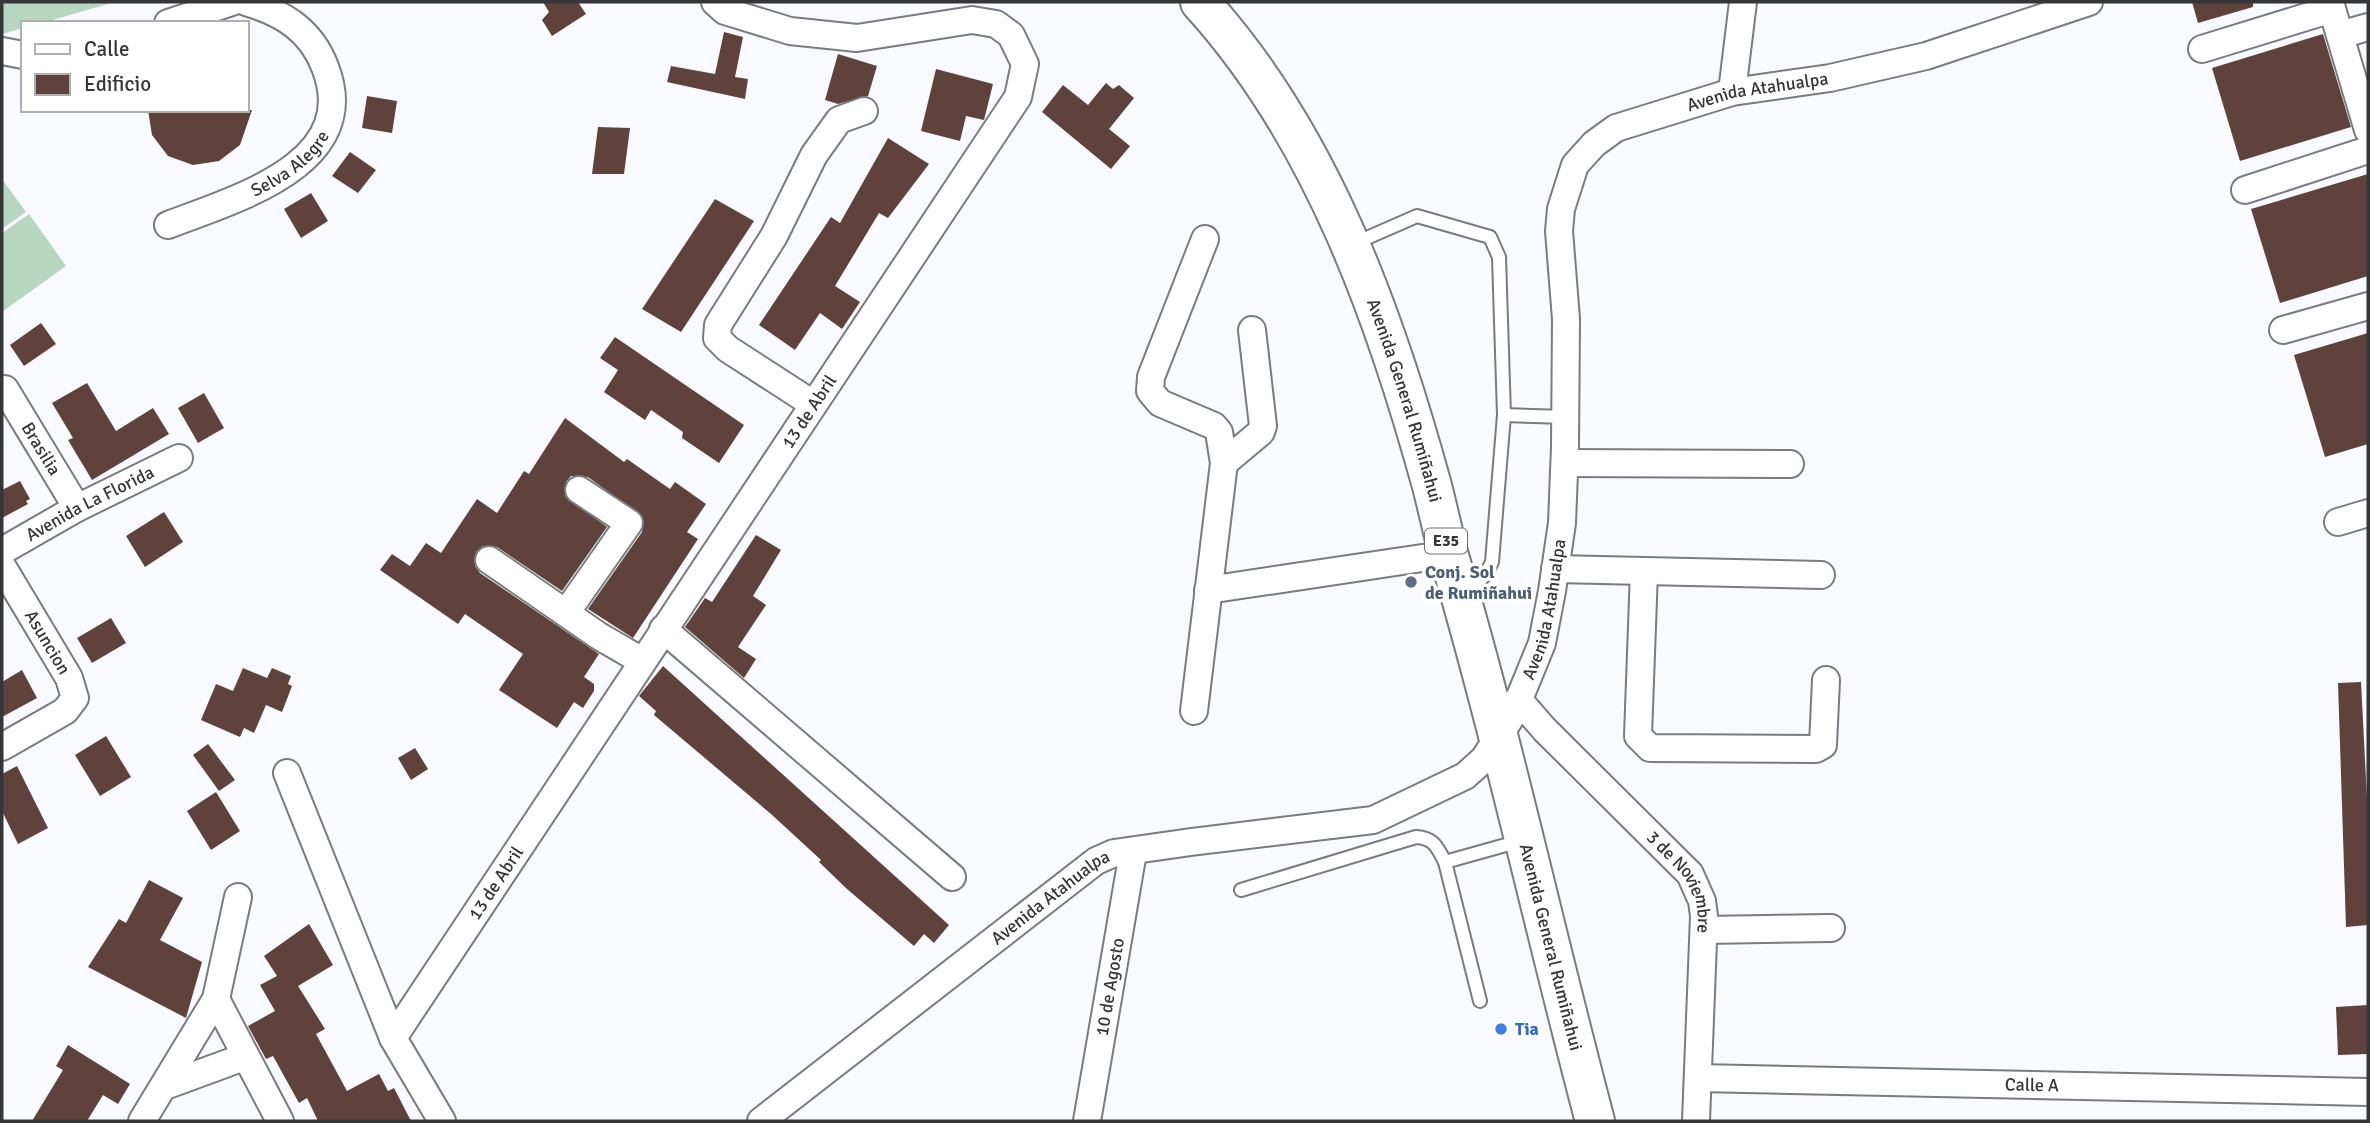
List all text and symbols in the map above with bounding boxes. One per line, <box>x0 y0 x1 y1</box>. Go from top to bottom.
legend <box>21 21 248 112</box>
text: Calle <box>84 36 130 62</box>
street label: Avenida Atahualpa <box>1684 67 1830 116</box>
text: Edificio <box>84 71 151 97</box>
street label: Selva Alegre <box>247 127 334 202</box>
street label: Avenida General Rumiñahui <box>1362 296 1447 505</box>
street label: 13 de Abril <box>777 371 841 452</box>
street label: Brasilia <box>17 418 66 480</box>
street label: Avenida La Florida <box>22 461 158 546</box>
road number: E35 <box>1425 528 1467 554</box>
street label: Avenida Atahualpa <box>1517 537 1571 683</box>
place label: Conj. Sol de Rumiñahui <box>1425 561 1532 604</box>
marker: Conj. Sol de Rumiñahui <box>1403 574 1419 590</box>
street label: Asuncion <box>20 606 75 679</box>
street label: 3 de Noviembre <box>1642 826 1715 934</box>
street label: Avenida General Rumiñahui <box>1515 841 1587 1053</box>
street label: 13 de Abril <box>464 842 528 924</box>
street label: Avenida Atahualpa <box>986 845 1113 949</box>
street label: 10 de Agosto <box>1091 936 1129 1038</box>
place label: Tia <box>1515 1018 1539 1040</box>
marker: Tia <box>1493 1021 1509 1037</box>
street label: Calle A <box>2005 1073 2059 1097</box>

